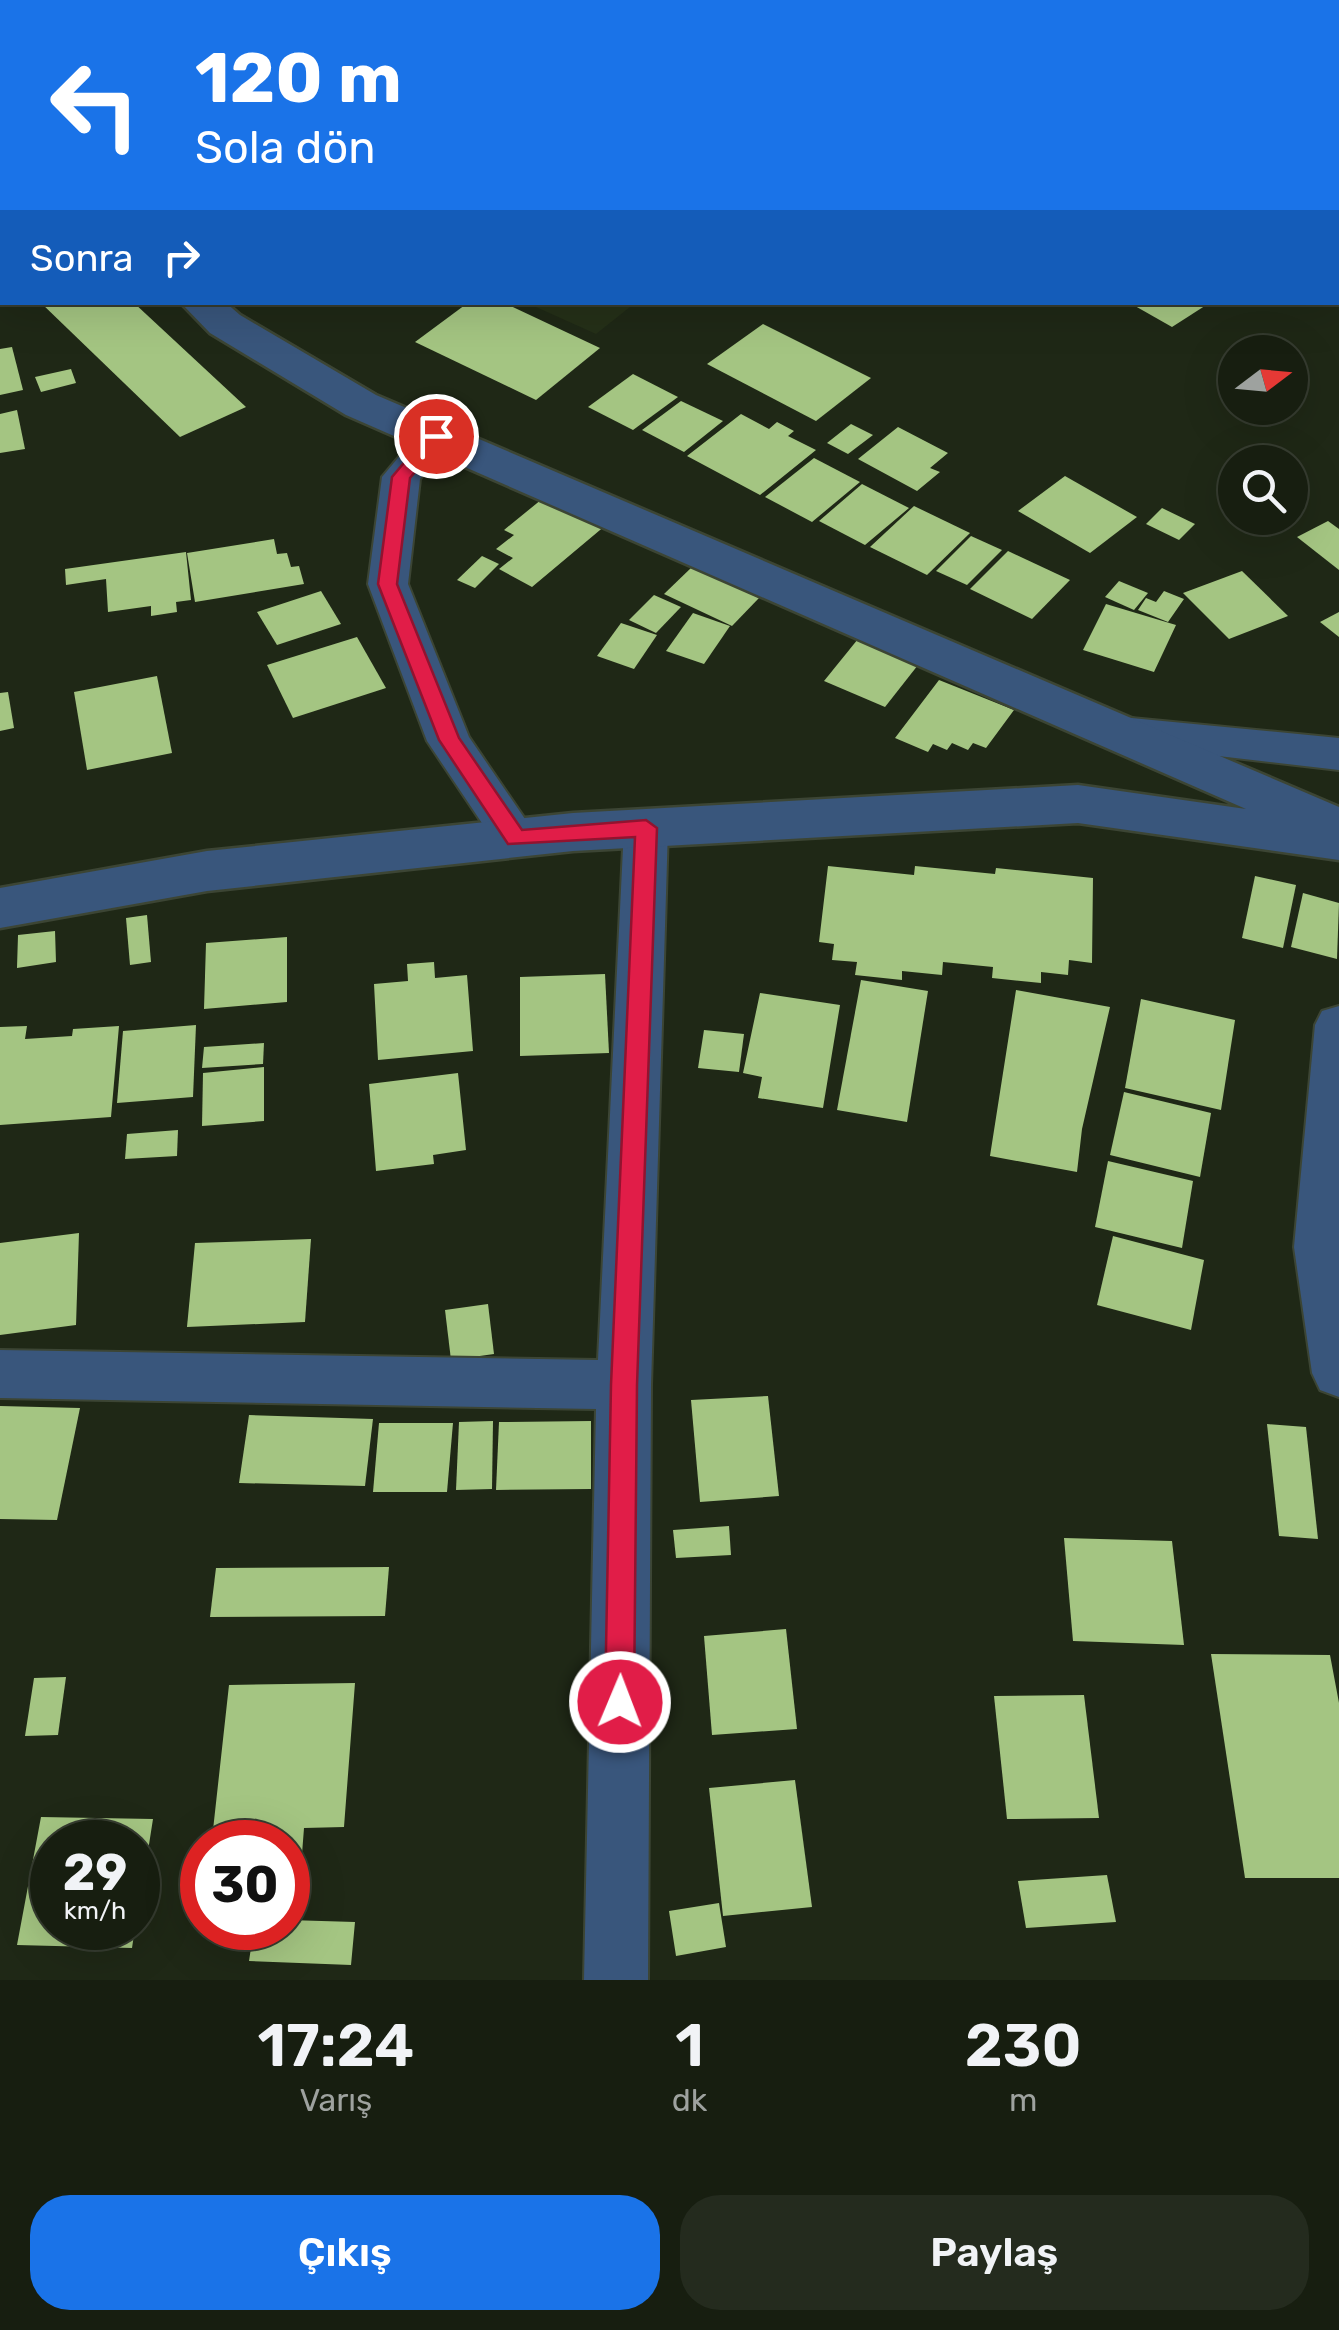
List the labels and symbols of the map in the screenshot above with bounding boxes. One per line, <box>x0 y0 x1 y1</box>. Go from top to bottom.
north arrow <box>1218 335 1308 425</box>
pin <box>394 394 479 479</box>
position arrow <box>568 1650 672 1754</box>
speed limit sign: 30 <box>180 1820 310 1950</box>

